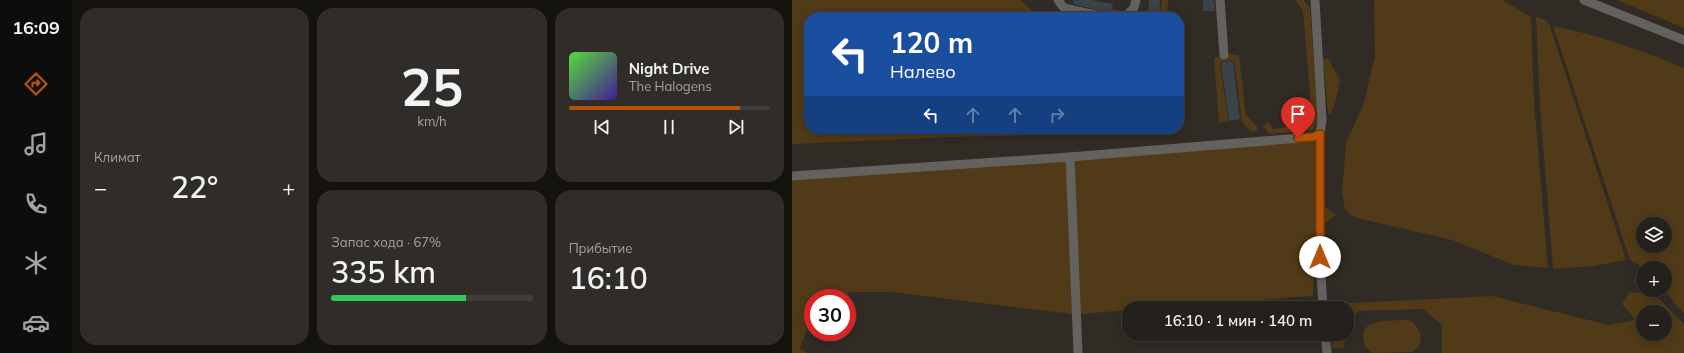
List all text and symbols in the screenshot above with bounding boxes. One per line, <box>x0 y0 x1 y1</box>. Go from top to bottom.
text: 16:09 <box>12 16 60 39</box>
text: 120 m <box>890 25 973 60</box>
icon: left <box>824 28 876 80</box>
text: 25 <box>401 54 463 119</box>
text: Night Drive <box>629 59 710 78</box>
text: Налево <box>890 60 956 83</box>
icon: directions <box>22 70 50 98</box>
text: The Halogens <box>629 78 712 94</box>
pin <box>1281 97 1315 138</box>
icon: arrive <box>1287 103 1309 125</box>
icon: left <box>920 104 942 126</box>
icon: ahead <box>962 104 984 126</box>
icon: ahead <box>1004 104 1026 126</box>
icon: right <box>1046 104 1068 126</box>
text: km/h <box>417 113 447 129</box>
icon: previous <box>591 116 613 138</box>
icon: pause <box>658 116 680 138</box>
icon: next <box>725 116 747 138</box>
icon: music <box>22 130 50 158</box>
text: Климат <box>94 149 141 165</box>
text: 22° <box>171 168 218 206</box>
text: − <box>94 174 107 202</box>
text: + <box>282 174 295 202</box>
icon: phone <box>22 190 50 218</box>
map controls <box>1636 217 1672 341</box>
button: layers <box>1636 217 1672 253</box>
text: Запас хода · 67% <box>331 234 441 250</box>
position arrow <box>1299 236 1341 278</box>
text: Прибытие <box>569 240 632 256</box>
icon: climate <box>22 249 50 277</box>
text: 335 km <box>331 253 436 291</box>
text: 16:10 <box>569 259 648 297</box>
button: + <box>1636 261 1672 297</box>
speed limit sign: 30 <box>804 289 856 341</box>
button: − <box>1636 305 1672 341</box>
icon: car <box>22 309 50 337</box>
text: 16:10 · 1 мин · 140 m <box>1164 311 1312 330</box>

